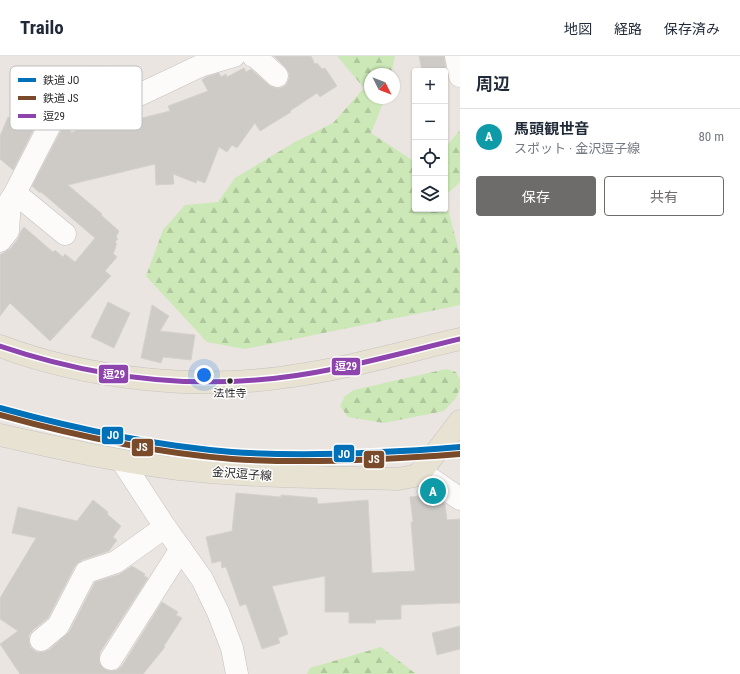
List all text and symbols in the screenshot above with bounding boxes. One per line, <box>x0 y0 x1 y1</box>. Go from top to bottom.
text: Trailo <box>20 16 64 39</box>
text: 地図 <box>564 21 592 37</box>
text: 経路 <box>614 21 642 37</box>
text: 保存済み <box>664 21 720 37</box>
legend <box>10 66 142 130</box>
north arrow <box>364 68 400 104</box>
map controls <box>412 68 448 212</box>
button: + <box>412 68 448 104</box>
text: 鉄道 JO <box>43 74 79 87</box>
text: 周辺 <box>476 74 510 94</box>
text: 鉄道 JS <box>43 92 79 105</box>
button: − <box>412 104 448 140</box>
text: 逗29 <box>43 110 65 123</box>
text: 馬頭観世音 <box>514 120 589 138</box>
text: A <box>485 129 493 144</box>
text: 80 m <box>698 129 724 144</box>
button: locate <box>412 140 448 176</box>
text: スポット · 金沢逗子線 <box>514 141 640 156</box>
button: layers <box>412 176 448 212</box>
button: 保存 <box>476 176 596 216</box>
button: 共有 <box>604 176 724 216</box>
line badge: 逗29 <box>331 357 361 376</box>
text: 逗29 <box>335 360 357 373</box>
line badge: 逗29 <box>98 364 129 384</box>
your location <box>194 365 214 385</box>
text: 逗29 <box>103 368 125 381</box>
marker: 法性寺 <box>225 376 235 386</box>
place label: 法性寺 <box>214 387 247 400</box>
line badge: JO <box>101 426 124 445</box>
text: JO <box>107 429 119 442</box>
line badge: JS <box>131 438 154 457</box>
text: JS <box>136 441 148 454</box>
line badge: JO <box>333 444 355 463</box>
text: JO <box>338 448 350 461</box>
line badge: JS <box>363 450 385 469</box>
text: JS <box>368 453 380 466</box>
street label: 金沢逗子線 <box>212 465 272 483</box>
pin: A <box>420 476 446 506</box>

